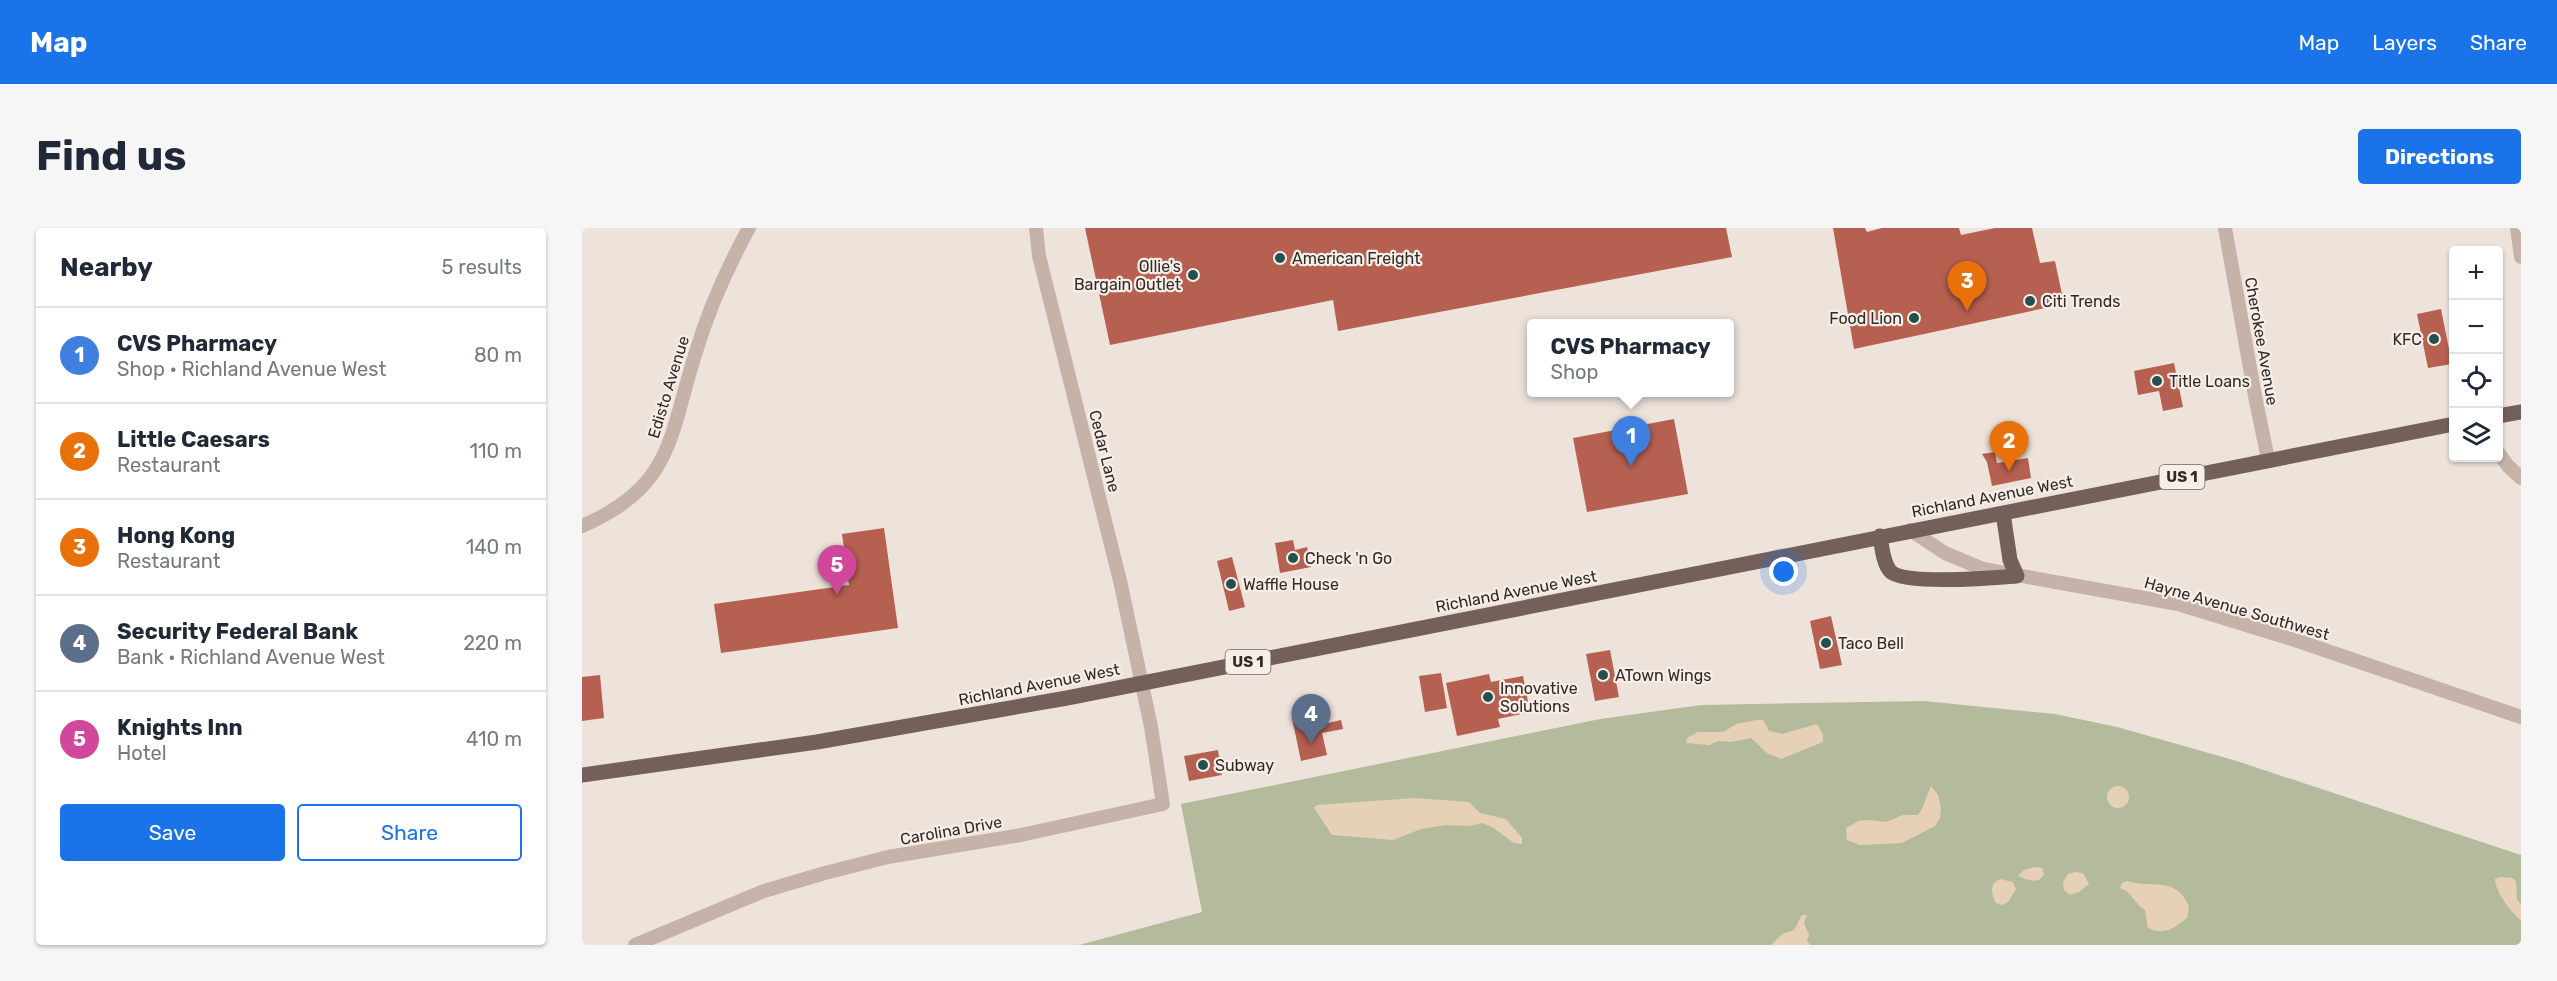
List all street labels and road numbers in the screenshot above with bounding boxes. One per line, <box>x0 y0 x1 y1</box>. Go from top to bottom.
street label: Cherokee Avenue <box>2241 276 2282 407</box>
street label: Edisto Avenue <box>644 334 693 441</box>
street label: Cedar Lane <box>1085 408 1124 494</box>
road number: US 1 <box>2160 465 2204 489</box>
street label: Richland Avenue West <box>1910 472 2074 521</box>
street label: Richland Avenue West <box>1434 567 1598 616</box>
street label: Hayne Avenue Southwest <box>2142 573 2332 644</box>
road number: US 1 <box>1226 650 1270 674</box>
street label: Richland Avenue West <box>957 660 1121 709</box>
street label: Carolina Drive <box>899 812 1004 849</box>

